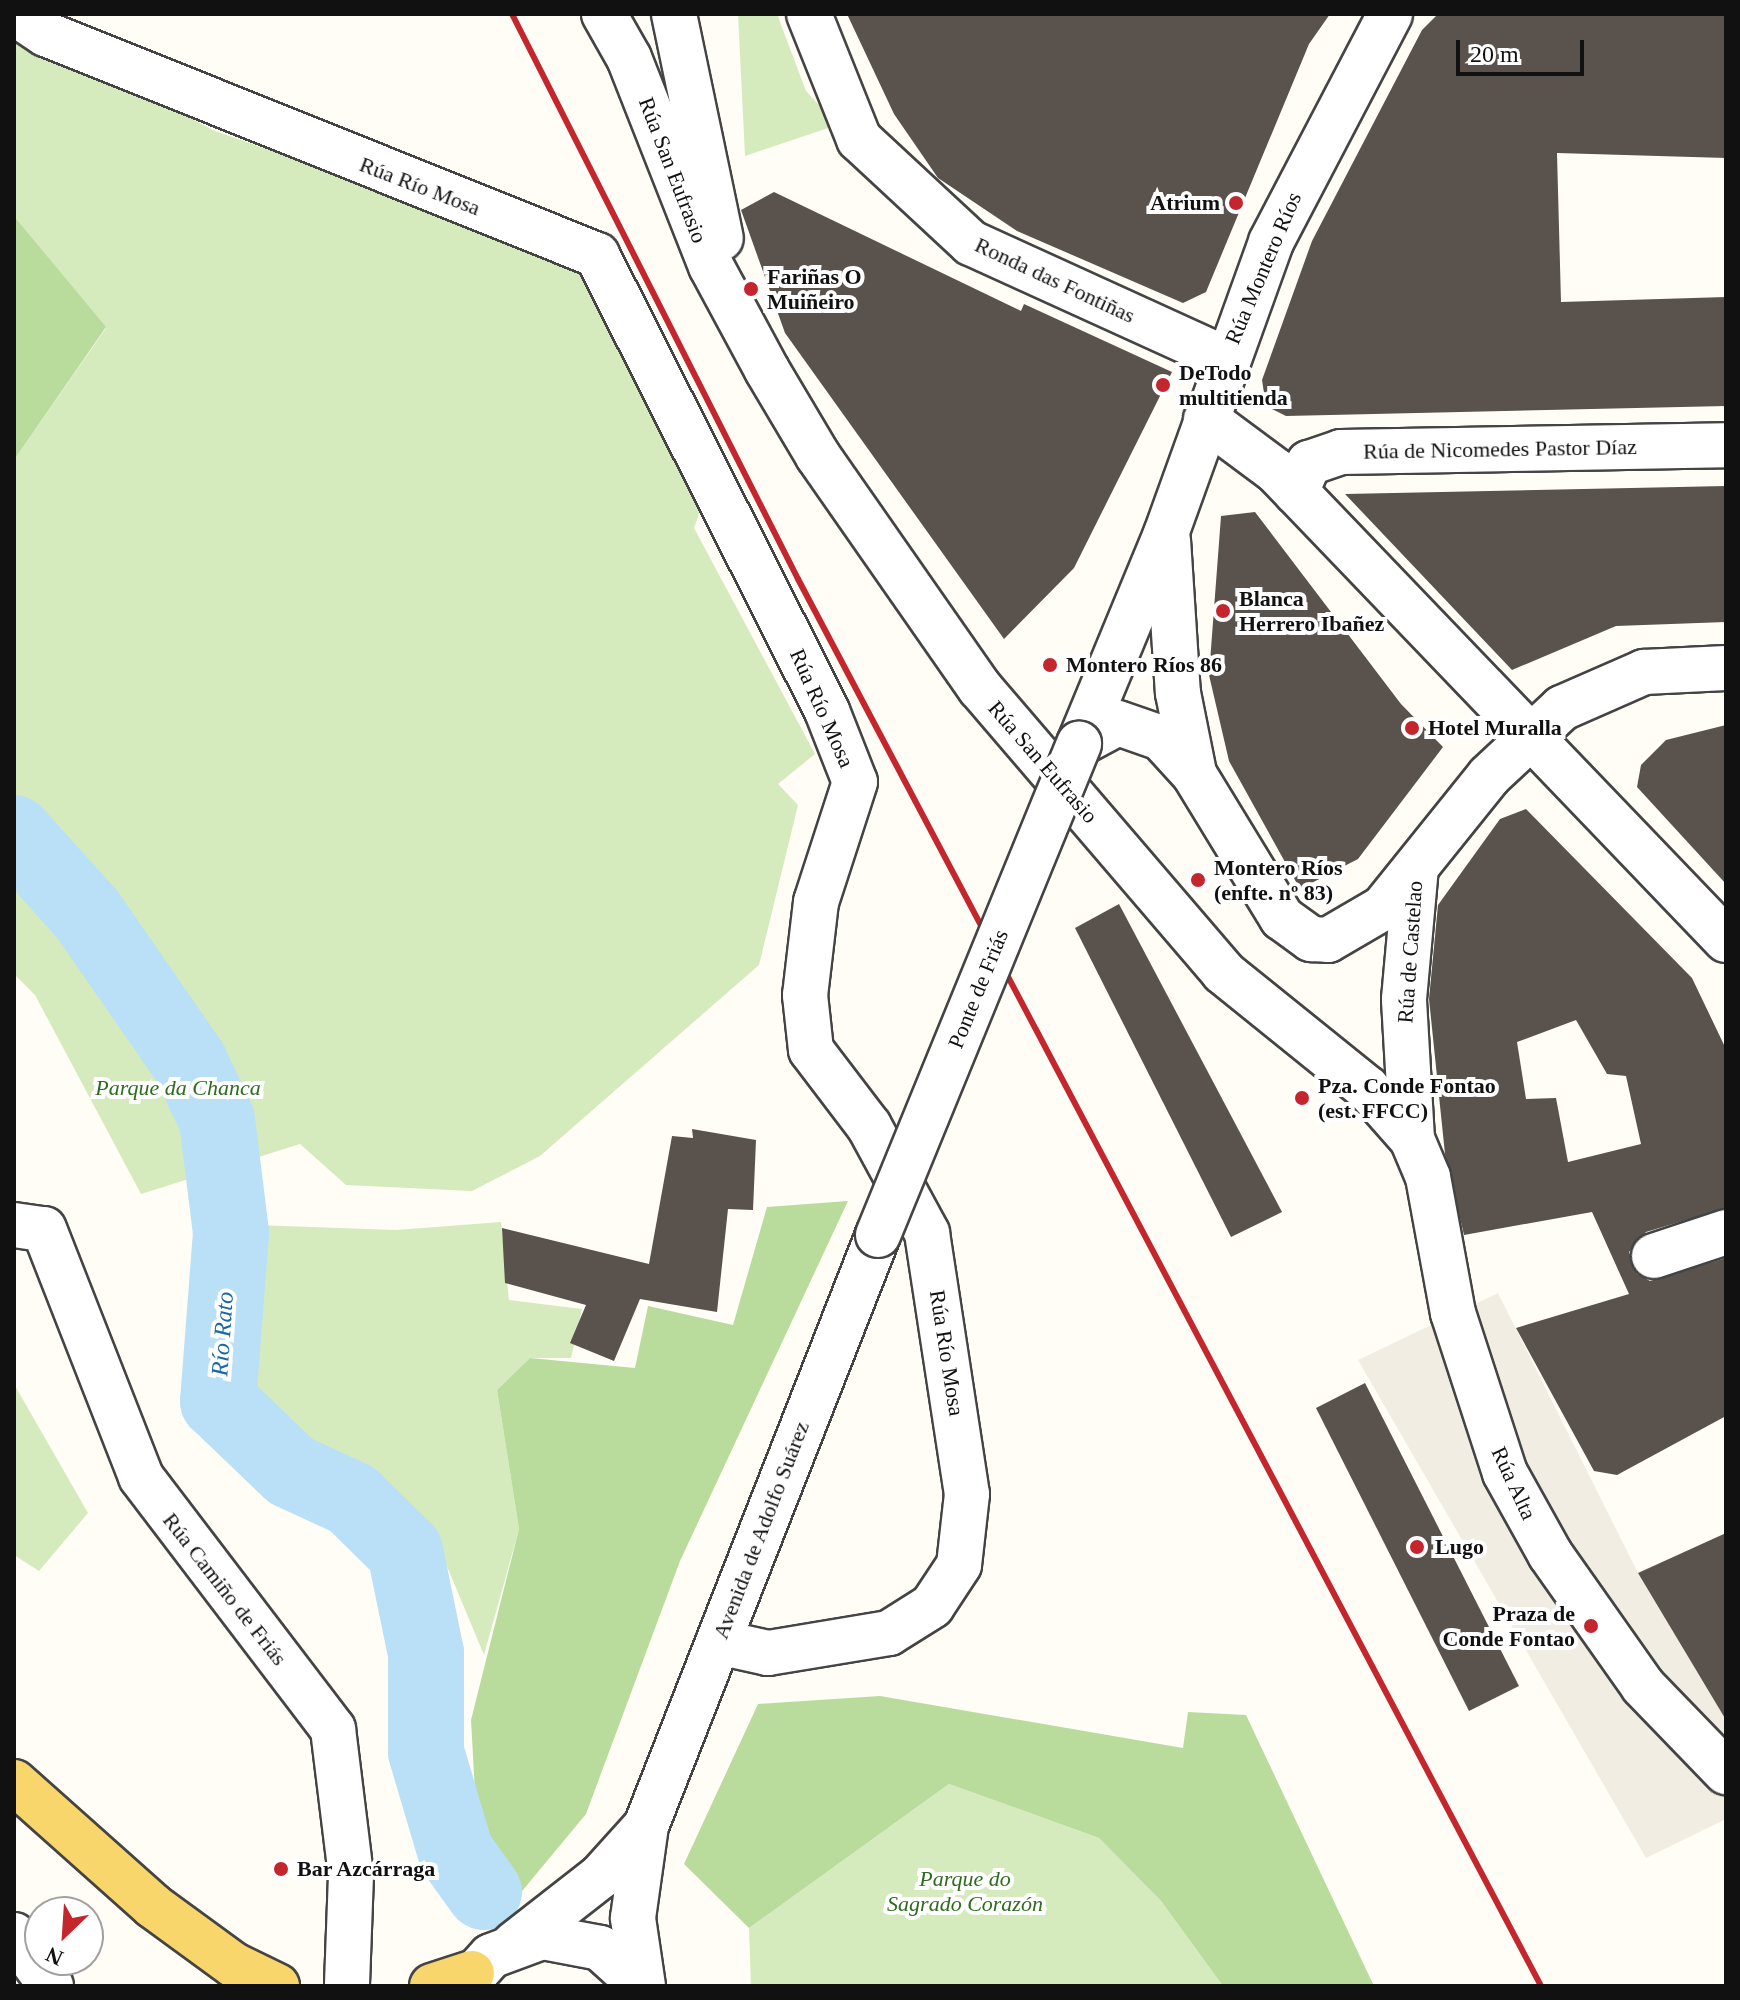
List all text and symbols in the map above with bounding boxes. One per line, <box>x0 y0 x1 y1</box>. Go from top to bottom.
scale bar <box>1460 24 1588 74</box>
text: 20 m <box>1470 41 1519 67</box>
street label: Rúa San Eufrasio <box>633 93 713 247</box>
street label: Rúa Río Mosa <box>356 151 484 221</box>
street label: Rúa Montero Ríos <box>1219 188 1307 348</box>
place label: Atrium <box>1150 190 1220 216</box>
marker: Atrium <box>1227 194 1245 212</box>
street label: Ronda das Fontiñas <box>971 231 1139 329</box>
place label: Fariñas O Muiñeiro <box>767 263 862 314</box>
marker: Fariñas O Muiñeiro <box>742 280 760 298</box>
place label: DeTodo multitienda <box>1179 359 1288 410</box>
marker: DeTodo multitienda <box>1154 376 1172 394</box>
street label: Rúa de Nicomedes Pastor Díaz <box>1363 433 1637 465</box>
place label: Blanca Herrero Ibañez <box>1239 585 1384 636</box>
marker: Blanca Herrero Ibañez <box>1214 602 1232 620</box>
street label: Rúa Río Mosa <box>784 645 860 771</box>
place label: Montero Ríos 86 <box>1066 652 1222 678</box>
marker: Montero Ríos 86 <box>1041 656 1059 674</box>
street label: Rúa San Eufrasio <box>983 695 1103 829</box>
place label: Hotel Muralla <box>1428 715 1562 741</box>
marker: Hotel Muralla <box>1403 719 1421 737</box>
place label: Montero Ríos (enfte. nº 83) <box>1214 854 1343 906</box>
marker: Montero Ríos (enfte. nº 83) <box>1189 871 1207 889</box>
street label: Rúa de Castelao <box>1392 880 1428 1024</box>
street label: Ponte de Friás <box>942 926 1014 1052</box>
place label: Pza. Conde Fontao (est. FFCC) <box>1318 1072 1496 1124</box>
park label: Parque da Chanca <box>95 1075 261 1101</box>
marker: Pza. Conde Fontao (est. FFCC) <box>1293 1089 1311 1107</box>
street label: Rúa Río Mosa <box>924 1288 970 1418</box>
water label: Río Rato <box>206 1291 240 1377</box>
street label: Avenida de Adolfo Suárez <box>707 1417 815 1643</box>
street label: Rúa Alta <box>1485 1442 1543 1524</box>
street label: Rúa Camiño de Friás <box>157 1507 293 1671</box>
place label: Lugo <box>1435 1534 1484 1560</box>
marker: Lugo <box>1406 1536 1428 1558</box>
place label: Praza de Conde Fontao <box>1442 1600 1575 1652</box>
marker: Praza de Conde Fontao <box>1582 1617 1600 1635</box>
place label: Bar Azcárraga <box>297 1856 437 1882</box>
marker: Bar Azcárraga <box>272 1860 290 1878</box>
park label: Parque do Sagrado Corazón <box>887 1865 1043 1916</box>
north arrow <box>24 1896 104 1976</box>
text: N <box>42 1942 67 1971</box>

